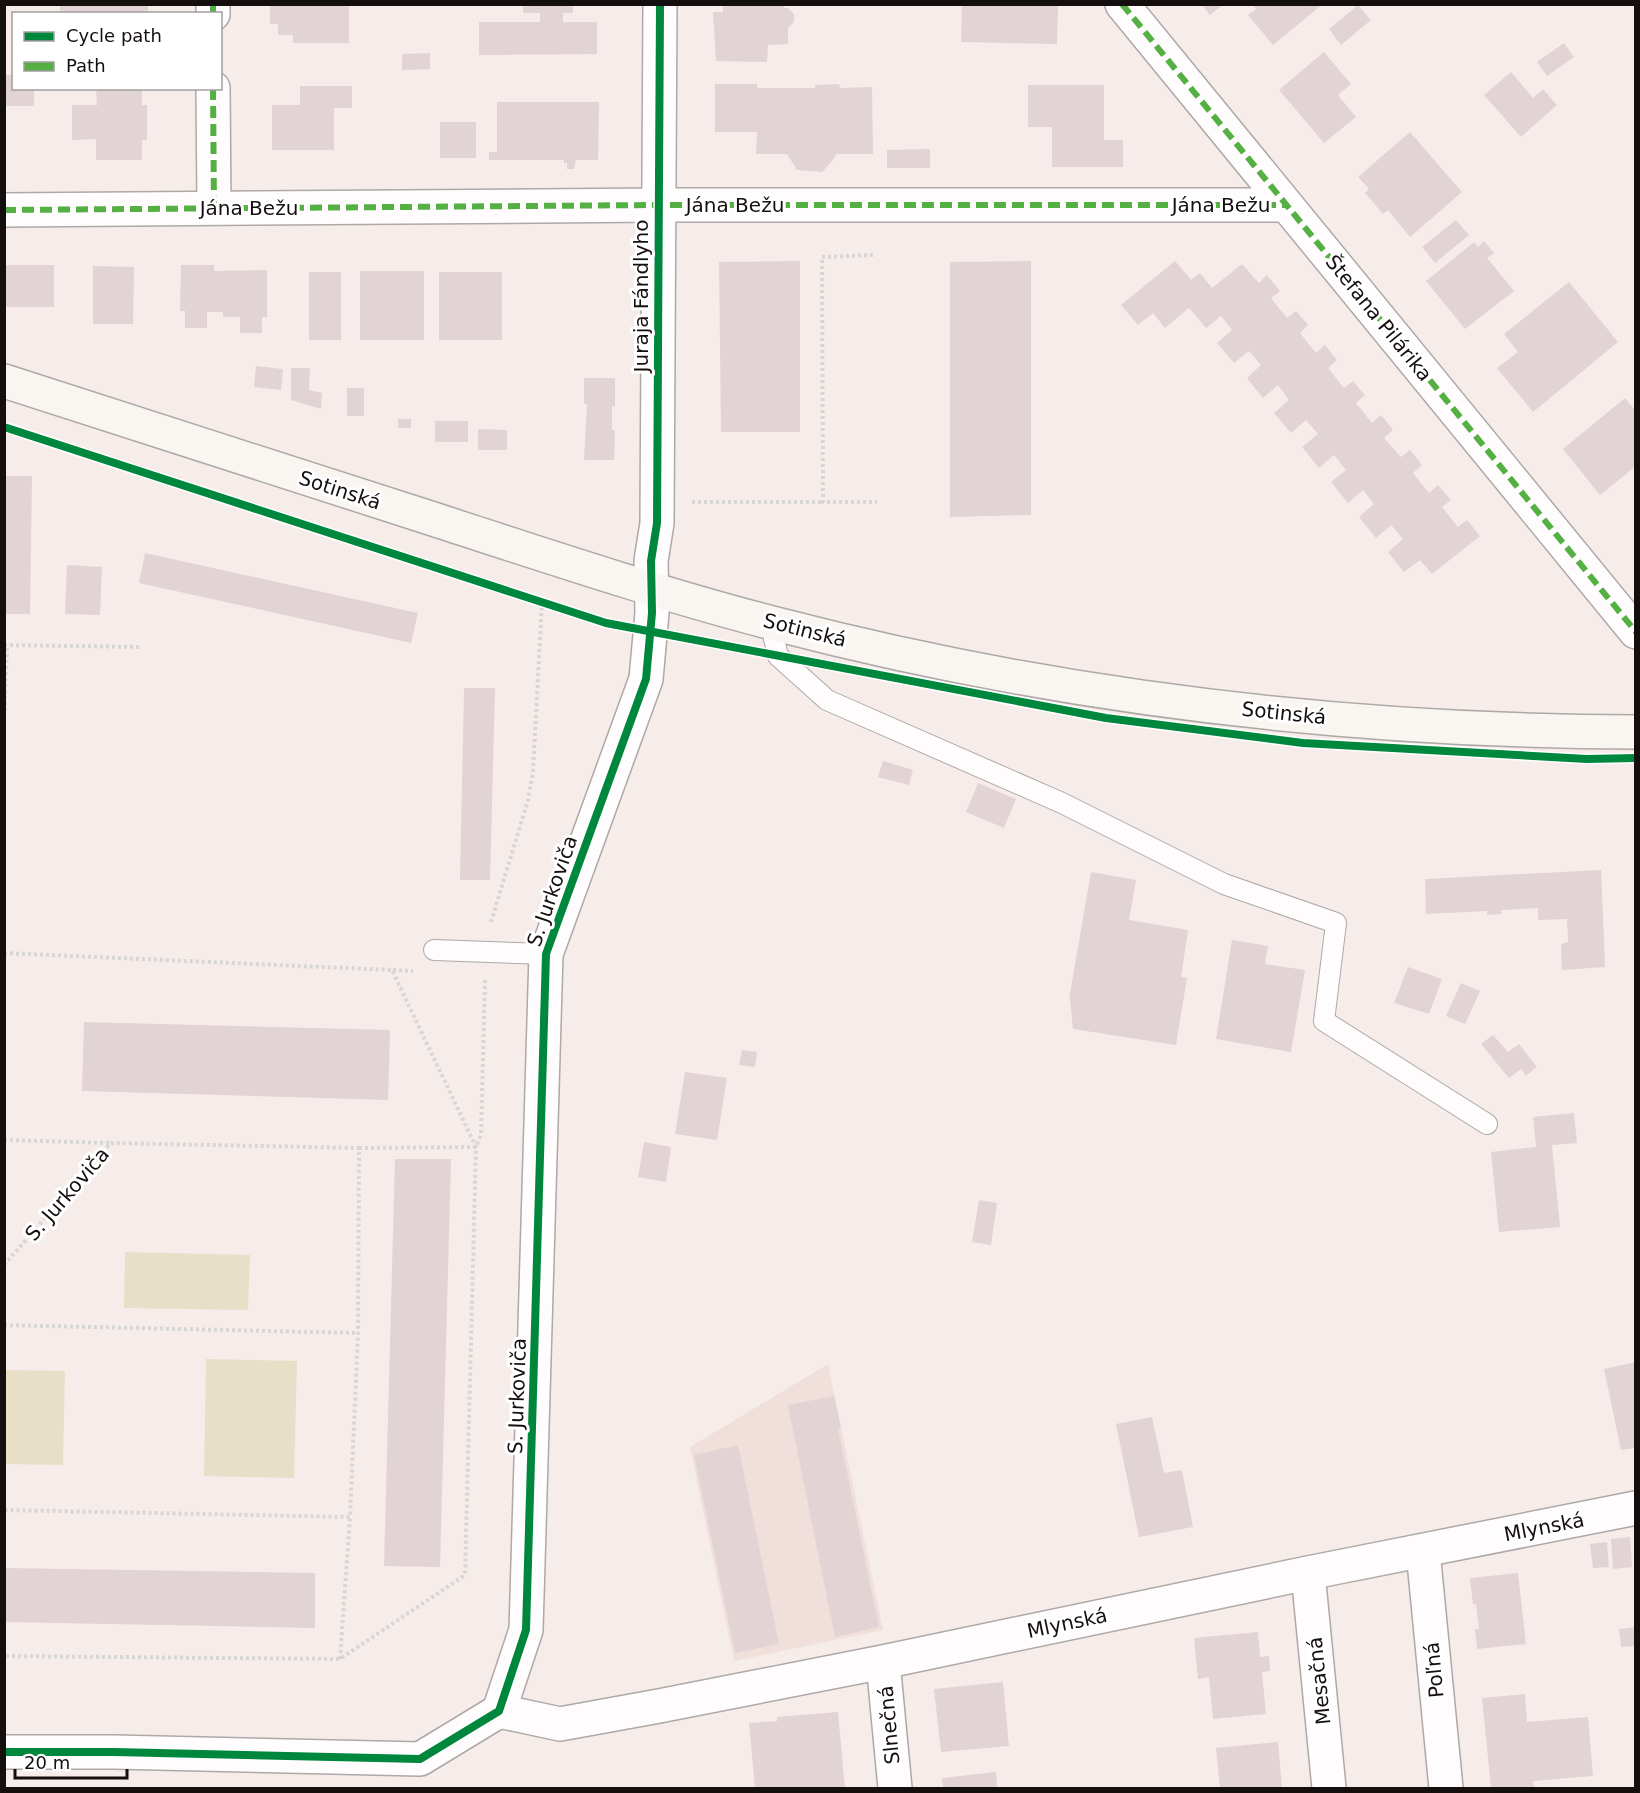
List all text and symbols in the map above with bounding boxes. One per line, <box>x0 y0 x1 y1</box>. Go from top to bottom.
legend <box>12 12 222 90</box>
text: Cycle path <box>66 25 162 46</box>
text: Path <box>66 55 106 76</box>
street label: Jána Bežu <box>684 193 784 217</box>
street label: Jána Bežu <box>1170 193 1270 217</box>
street label: Jána Bežu <box>198 196 298 220</box>
street label: Juraja Fándlyho <box>629 220 653 374</box>
street label: Štefana Pilárika <box>1321 250 1437 386</box>
street label: Sotinská <box>296 465 384 515</box>
street label: Sotinská <box>761 608 849 652</box>
street label: Sotinská <box>1241 697 1327 729</box>
street label: S. Jurkoviča <box>522 832 582 950</box>
street label: S. Jurkoviča <box>20 1142 114 1246</box>
street label: S. Jurkoviča <box>503 1338 531 1454</box>
street label: Mlynská <box>1502 1507 1586 1547</box>
street label: Mlynská <box>1025 1603 1109 1643</box>
street label: Mesačná <box>1302 1636 1336 1726</box>
street label: Poľná <box>1420 1641 1448 1699</box>
street label: Slnečná <box>874 1685 904 1765</box>
scale bar <box>15 1742 128 1780</box>
text: 20 m <box>24 1752 70 1773</box>

